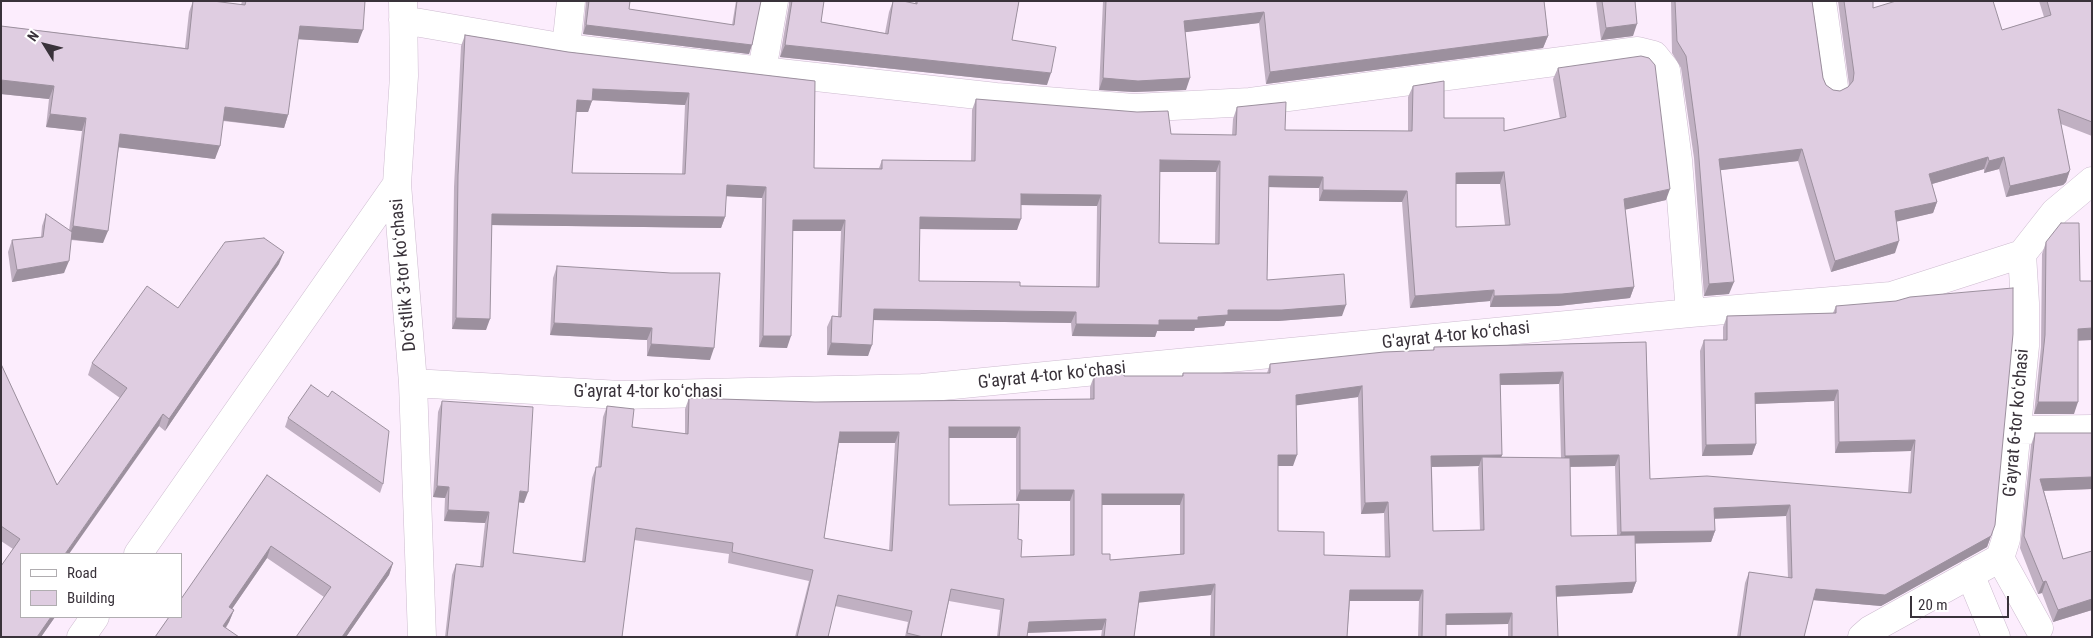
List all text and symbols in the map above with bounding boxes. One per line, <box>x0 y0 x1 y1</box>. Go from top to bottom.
north arrow <box>20 20 70 70</box>
text: N <box>24 28 42 44</box>
street label: Doʻstlik 3-tor koʻchasi <box>387 198 421 352</box>
street label: G'ayrat 4-tor koʻchasi <box>1381 317 1531 355</box>
street label: G'ayrat 6-tor koʻchasi <box>2000 348 2034 498</box>
street label: G'ayrat 4-tor koʻchasi <box>977 357 1127 395</box>
street label: G'ayrat 4-tor koʻchasi <box>574 381 722 403</box>
legend <box>20 553 182 618</box>
text: Road <box>67 564 97 582</box>
scale bar <box>1913 586 2012 618</box>
text: Building <box>67 589 115 607</box>
text: 20 m <box>1918 596 1948 614</box>

